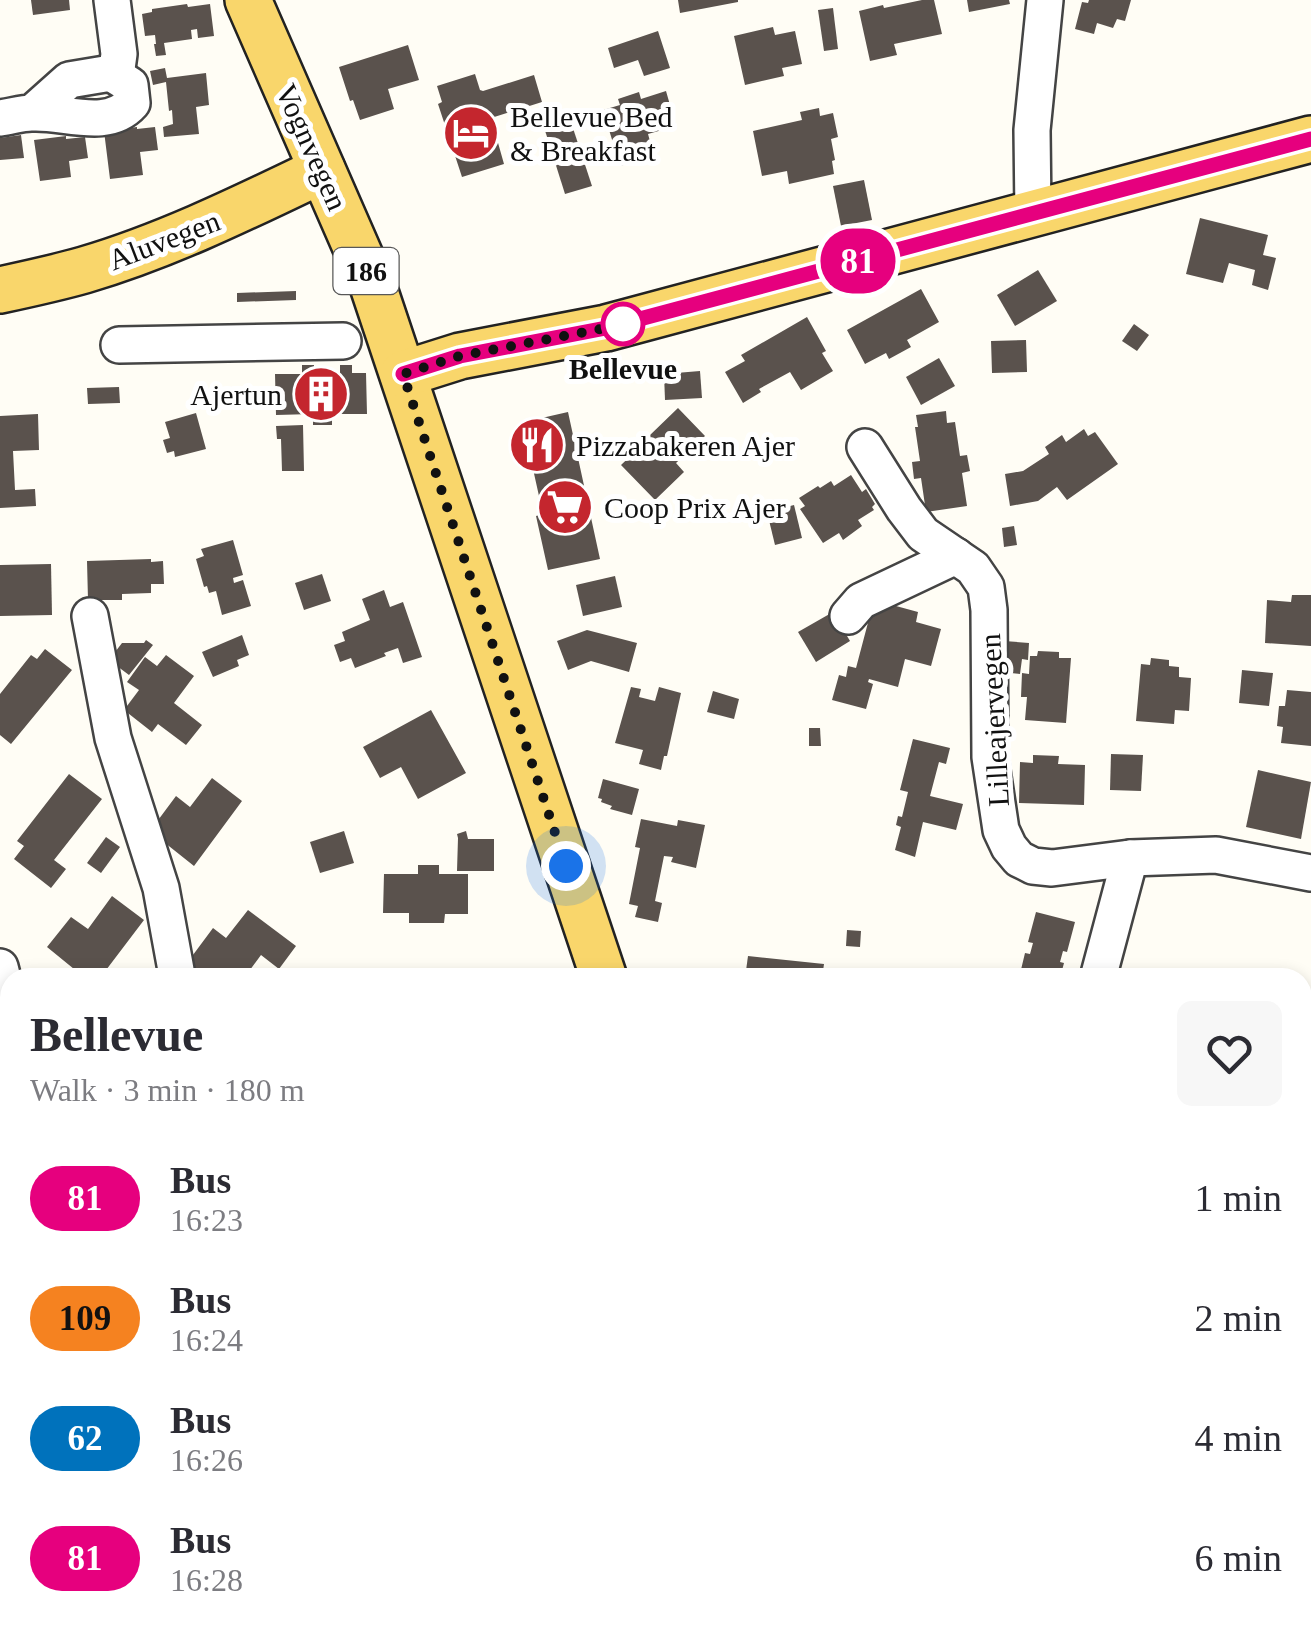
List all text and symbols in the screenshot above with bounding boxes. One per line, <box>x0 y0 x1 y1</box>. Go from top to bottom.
street label: Vognvegen <box>270 79 354 215</box>
place label: Bellevue Bed & Breakfast <box>510 100 672 167</box>
hotel icon: Bellevue Bed & Breakfast <box>441 103 501 163</box>
street label: Aluvegen <box>104 204 224 276</box>
line badge: 81 <box>813 228 903 294</box>
text: 81 <box>841 242 876 281</box>
road number: 186 <box>334 248 398 294</box>
marker: Bellevue <box>602 303 644 345</box>
place label: Bellevue <box>569 352 677 385</box>
building icon: Ajertun <box>291 364 351 424</box>
place label: Ajertun <box>190 378 282 411</box>
restaurant icon: Pizzabakeren Ajer <box>507 415 567 475</box>
place label: Pizzabakeren Ajer <box>576 429 795 462</box>
supermarket icon: Coop Prix Ajer <box>535 477 595 537</box>
place label: Coop Prix Ajer <box>604 491 786 524</box>
street label: Lilleajervegen <box>973 633 1015 807</box>
your location <box>541 841 591 891</box>
button: heart <box>1177 1001 1282 1106</box>
text: Bellevue <box>30 1008 203 1061</box>
text: Walk · 3 min · 180 m <box>30 1072 305 1108</box>
text: Bus <box>170 1159 231 1201</box>
text: 1 min <box>1194 1177 1282 1219</box>
text: 81 <box>68 1179 103 1218</box>
text: 16:23 <box>170 1202 243 1238</box>
text: Bus <box>170 1279 231 1321</box>
text: 2 min <box>1194 1297 1282 1339</box>
text: 109 <box>59 1299 111 1338</box>
text: 16:24 <box>170 1322 243 1358</box>
text: Bus <box>170 1399 231 1441</box>
text: 4 min <box>1194 1417 1282 1459</box>
text: 62 <box>68 1419 103 1458</box>
text: 16:26 <box>170 1442 243 1478</box>
text: Bus <box>170 1519 231 1561</box>
text: 6 min <box>1194 1537 1282 1579</box>
text: 81 <box>68 1539 103 1578</box>
text: 16:28 <box>170 1562 243 1598</box>

